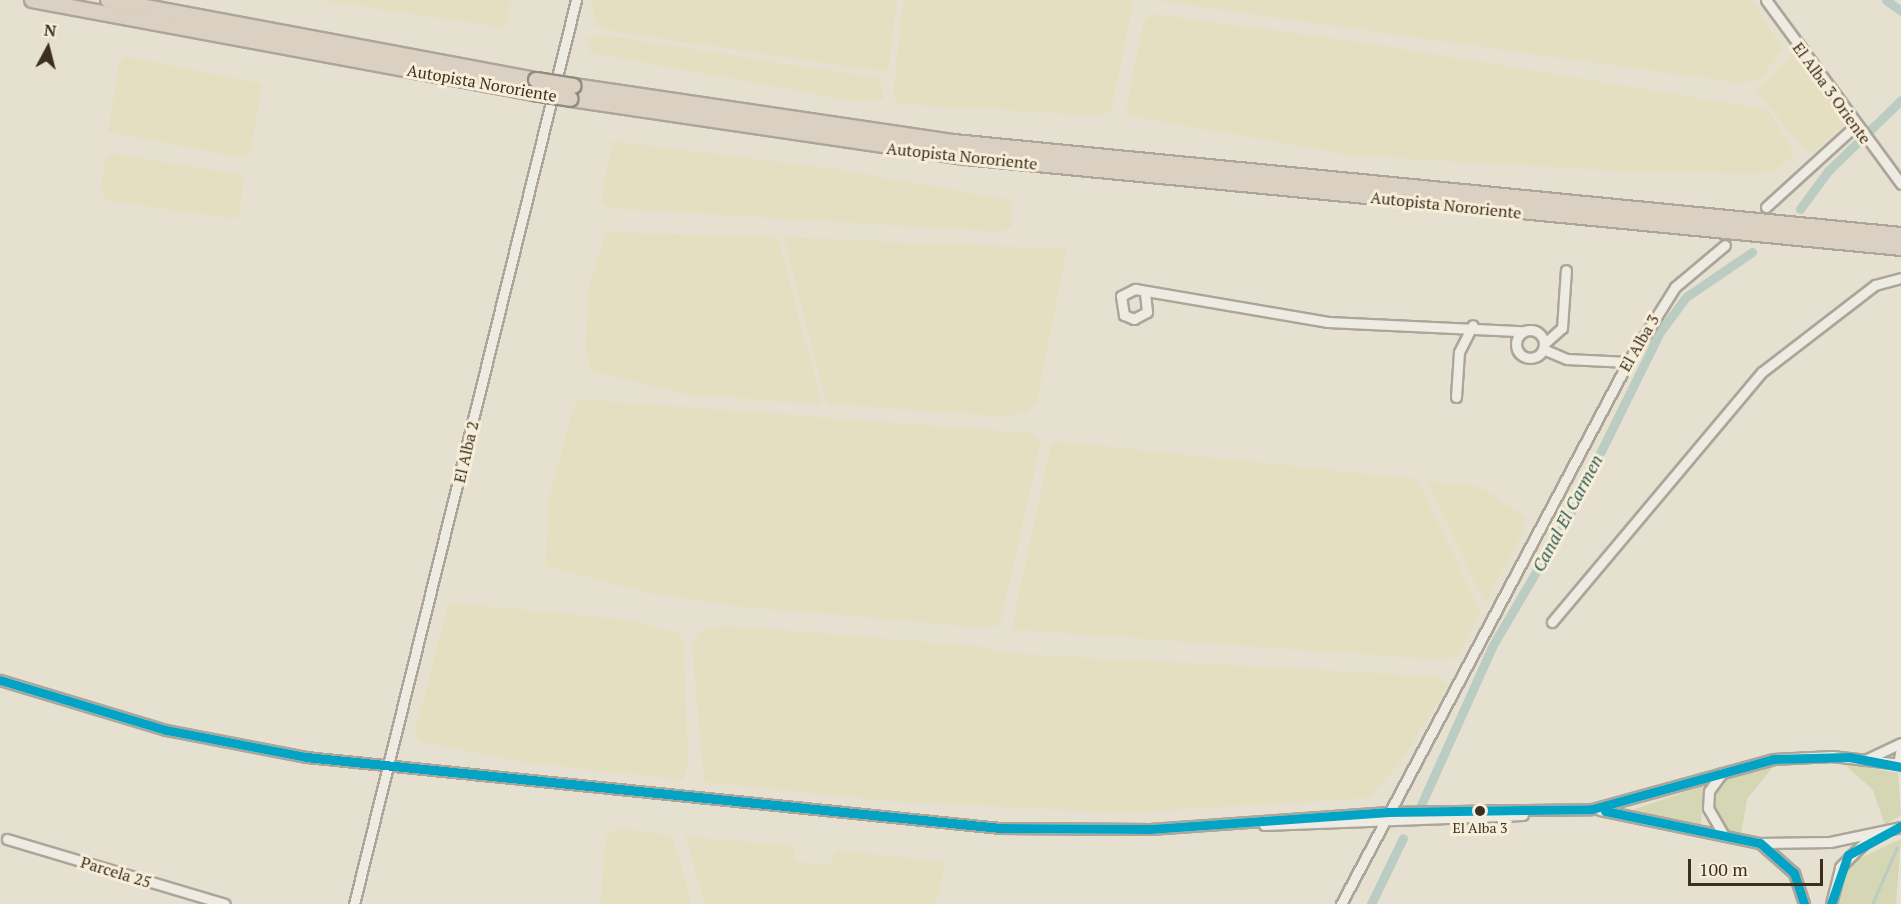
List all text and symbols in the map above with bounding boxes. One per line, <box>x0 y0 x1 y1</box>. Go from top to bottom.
north arrow <box>18 18 78 78</box>
text: N <box>43 18 58 42</box>
street label: El Alba 3 Oriente <box>1789 38 1875 148</box>
street label: Autopista Nororiente <box>406 60 558 106</box>
street label: Autopista Nororiente <box>886 139 1038 173</box>
street label: Autopista Nororiente <box>1370 188 1522 222</box>
street label: El Alba 3 <box>1615 311 1663 375</box>
street label: El Alba 2 <box>450 419 482 485</box>
water label: Canal El Carmen <box>1527 451 1607 575</box>
marker: El Alba 3 <box>1474 805 1486 817</box>
place label: El Alba 3 <box>1452 820 1508 836</box>
scale bar <box>1691 847 1826 885</box>
street label: Parcela 25 <box>78 852 154 892</box>
text: 100 m <box>1699 857 1748 881</box>

